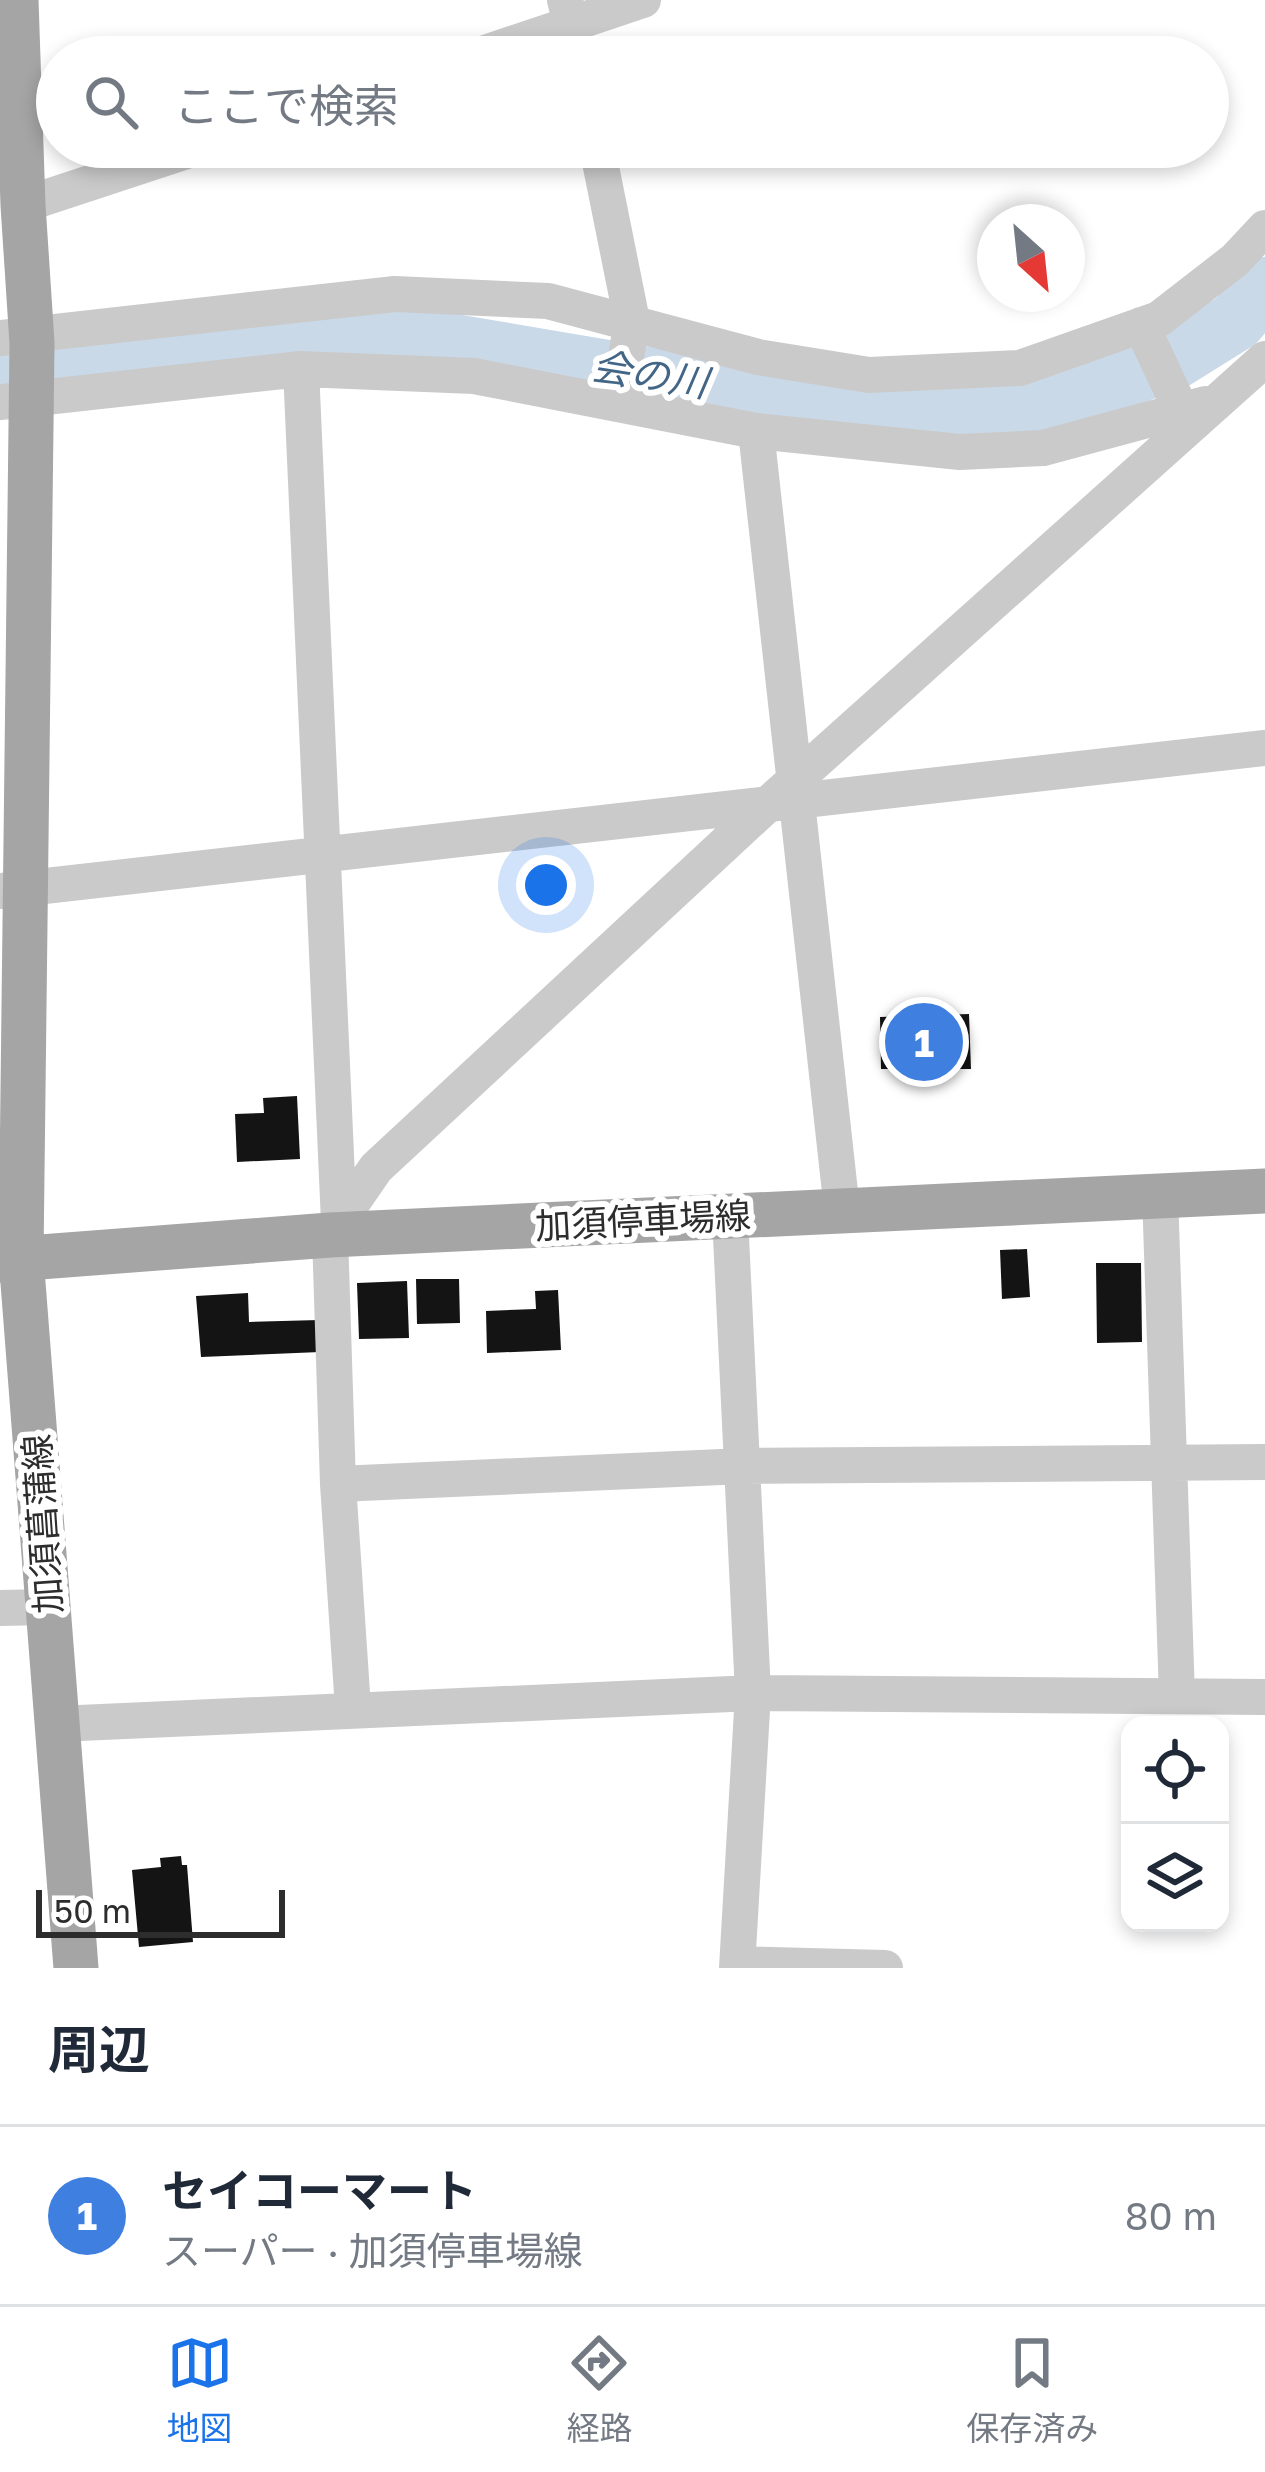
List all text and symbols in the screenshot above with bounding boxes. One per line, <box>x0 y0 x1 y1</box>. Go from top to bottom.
search box <box>36 36 1229 168</box>
icon: search <box>78 69 144 135</box>
text: ここで検索 <box>174 78 399 132</box>
north arrow <box>977 204 1085 312</box>
water label: 会の川 <box>589 342 715 407</box>
your location <box>516 855 576 915</box>
pin: 1 <box>885 997 963 1087</box>
street label: 加須停車場線 <box>534 1193 752 1247</box>
street label: 加須菖蒲線 <box>14 1433 70 1615</box>
map controls <box>1121 1716 1229 1932</box>
button: locate <box>1121 1716 1229 1824</box>
button: layers <box>1121 1824 1229 1932</box>
scale bar <box>36 1884 285 1937</box>
text: 50 m <box>54 1891 131 1930</box>
text: 周辺 <box>48 2018 150 2079</box>
text: セイコーマート <box>162 2163 477 2217</box>
text: 1 <box>77 2192 97 2239</box>
text: 80 m <box>1125 2192 1217 2239</box>
text: スーパー · 加須停車場線 <box>162 2227 583 2274</box>
tab: 地図 <box>167 2330 233 2450</box>
tab: 経路 <box>566 2330 632 2450</box>
tab: 保存済み <box>966 2330 1098 2450</box>

